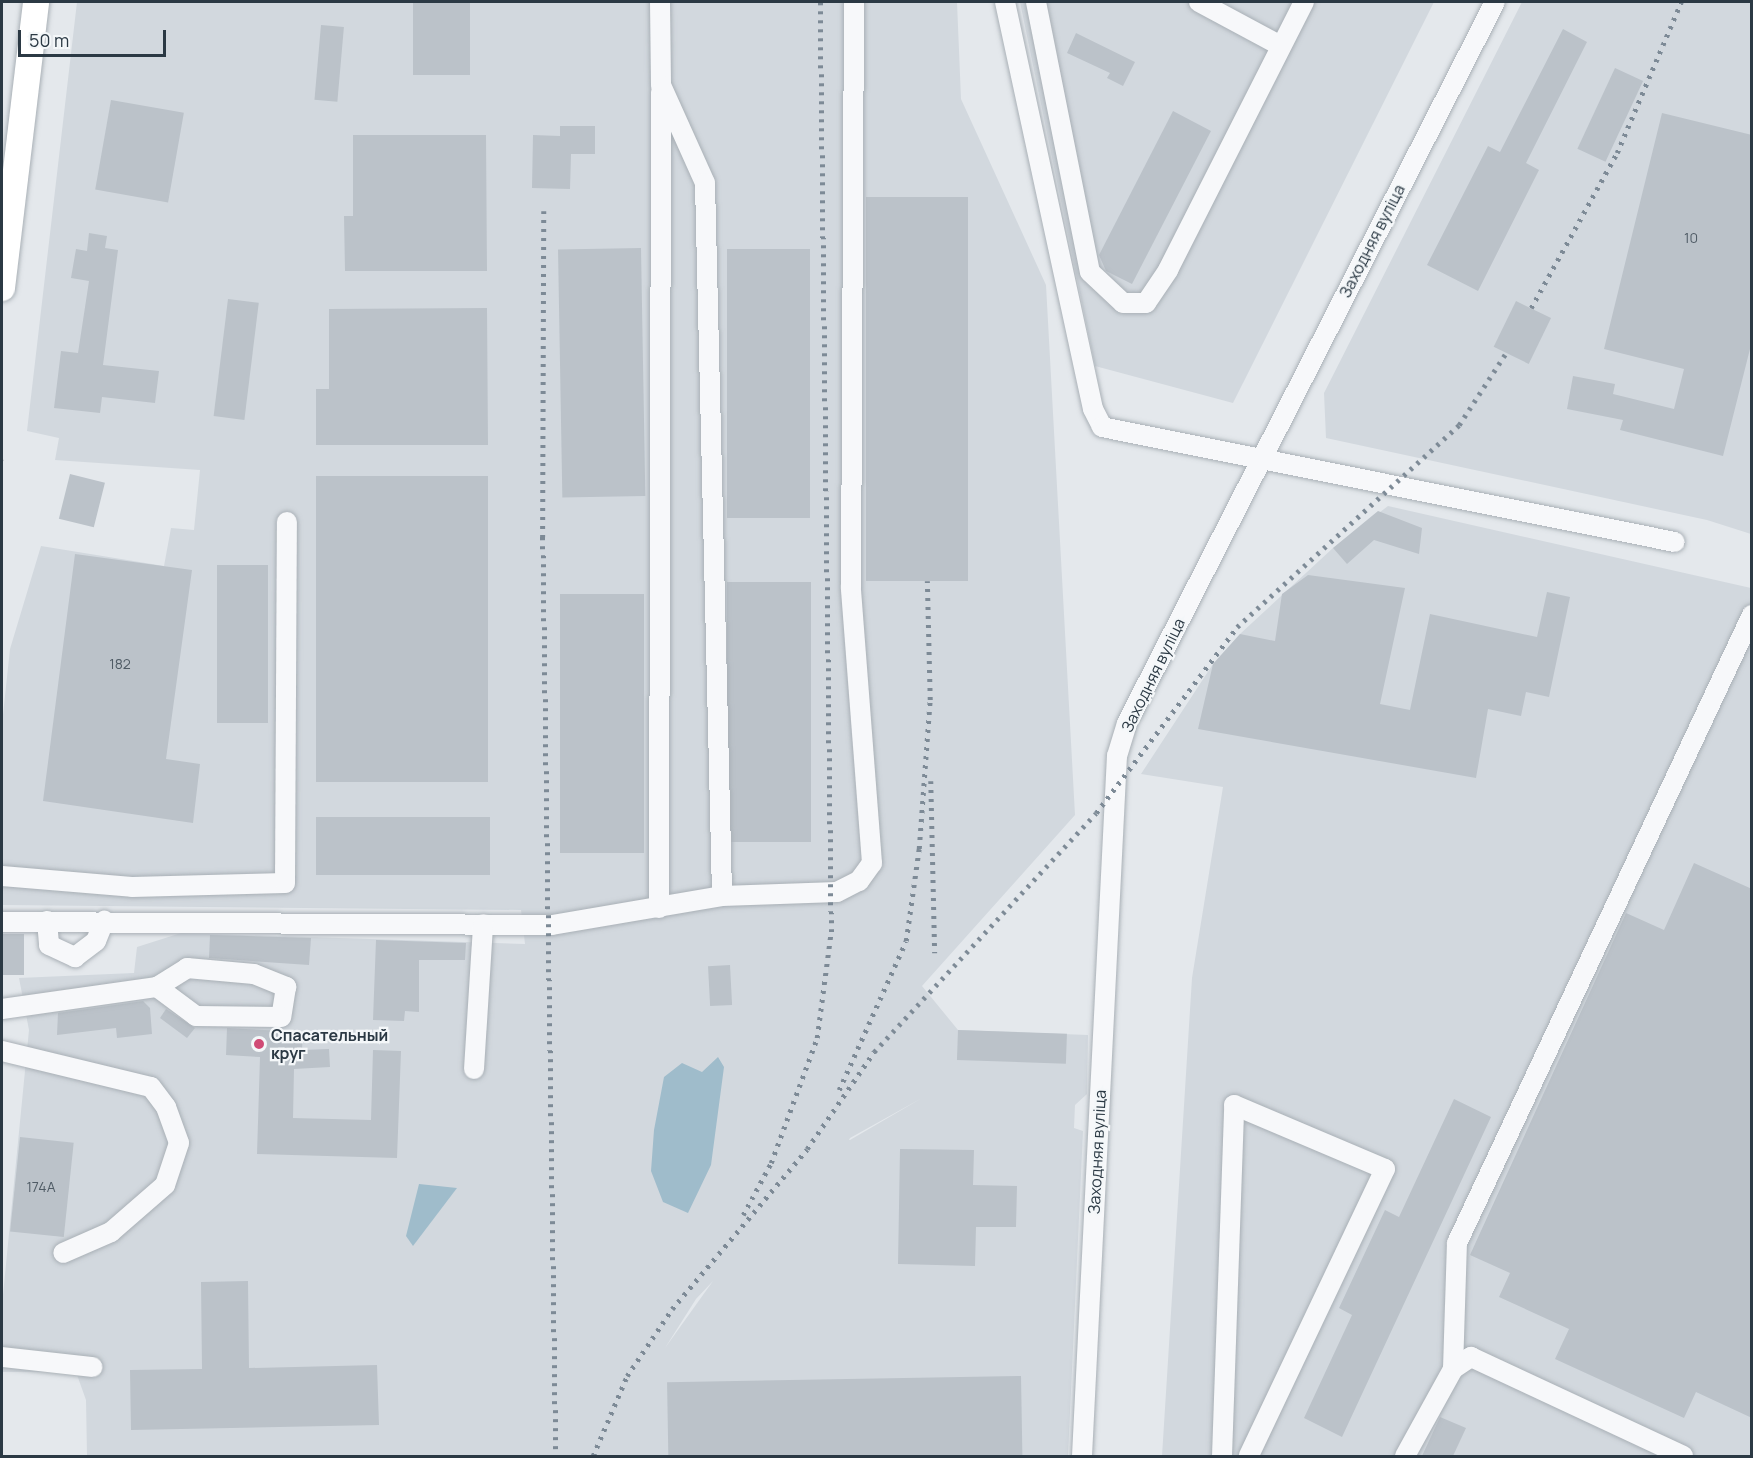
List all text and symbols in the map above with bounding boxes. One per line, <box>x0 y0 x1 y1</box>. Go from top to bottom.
scale bar <box>21 18 170 56</box>
text: 50 m <box>29 28 69 52</box>
street label: Заходняя вуліца <box>1335 181 1409 301</box>
house number: 10 <box>1684 230 1698 246</box>
street label: Заходняя вуліца <box>1117 615 1189 735</box>
house number: 182 <box>109 656 131 672</box>
place label: Спасательный круг <box>271 1025 388 1063</box>
marker: Спасательный круг <box>252 1037 266 1051</box>
street label: Заходняя вуліца <box>1084 1089 1110 1215</box>
house number: 174А <box>26 1179 56 1195</box>

